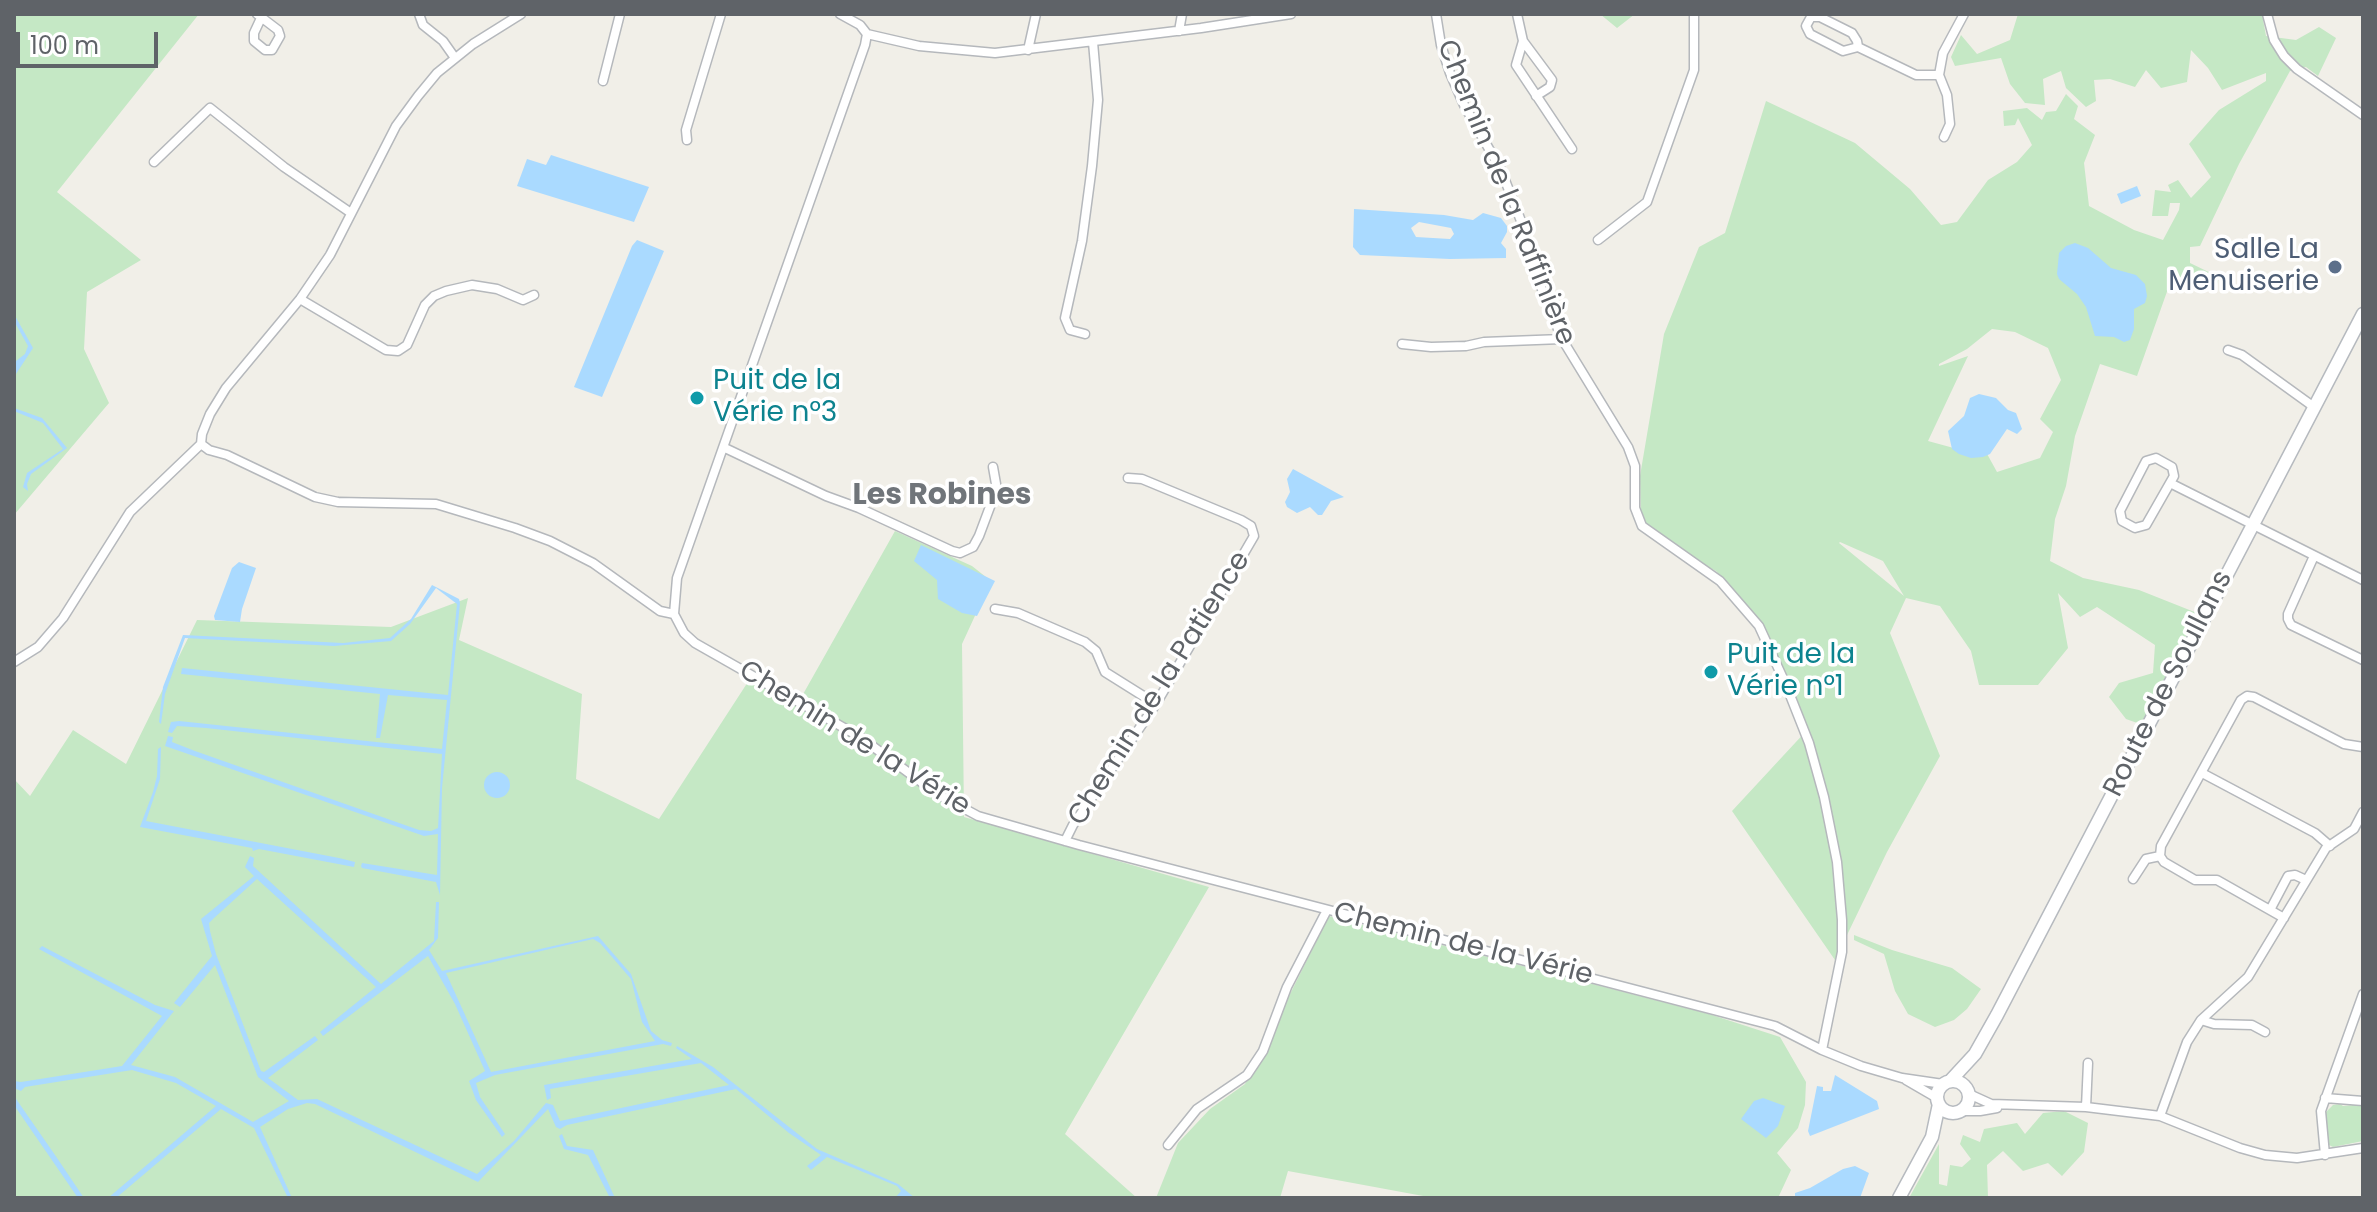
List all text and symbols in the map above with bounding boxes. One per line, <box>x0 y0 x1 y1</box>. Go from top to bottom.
scale bar <box>20 16 162 66</box>
text: 100 m <box>30 29 99 62</box>
street label: Chemin de la Raffinière <box>1428 35 1582 351</box>
place label: Salle La Menuiserie <box>2168 234 2319 300</box>
marker: Salle La Menuiserie <box>2326 258 2344 276</box>
place label: Puit de la Vérie n°3 <box>713 365 841 431</box>
marker: Puit de la Vérie n°3 <box>688 389 706 407</box>
district label: Les Robines <box>852 478 1032 514</box>
street label: Chemin de la Patience <box>1062 546 1258 832</box>
street label: Route de Soullans <box>2097 565 2241 803</box>
place label: Puit de la Vérie n°1 <box>1727 639 1855 705</box>
street label: Chemin de la Vérie <box>732 654 976 824</box>
marker: Puit de la Vérie n°1 <box>1702 663 1720 681</box>
street label: Chemin de la Vérie <box>1330 897 1596 993</box>

